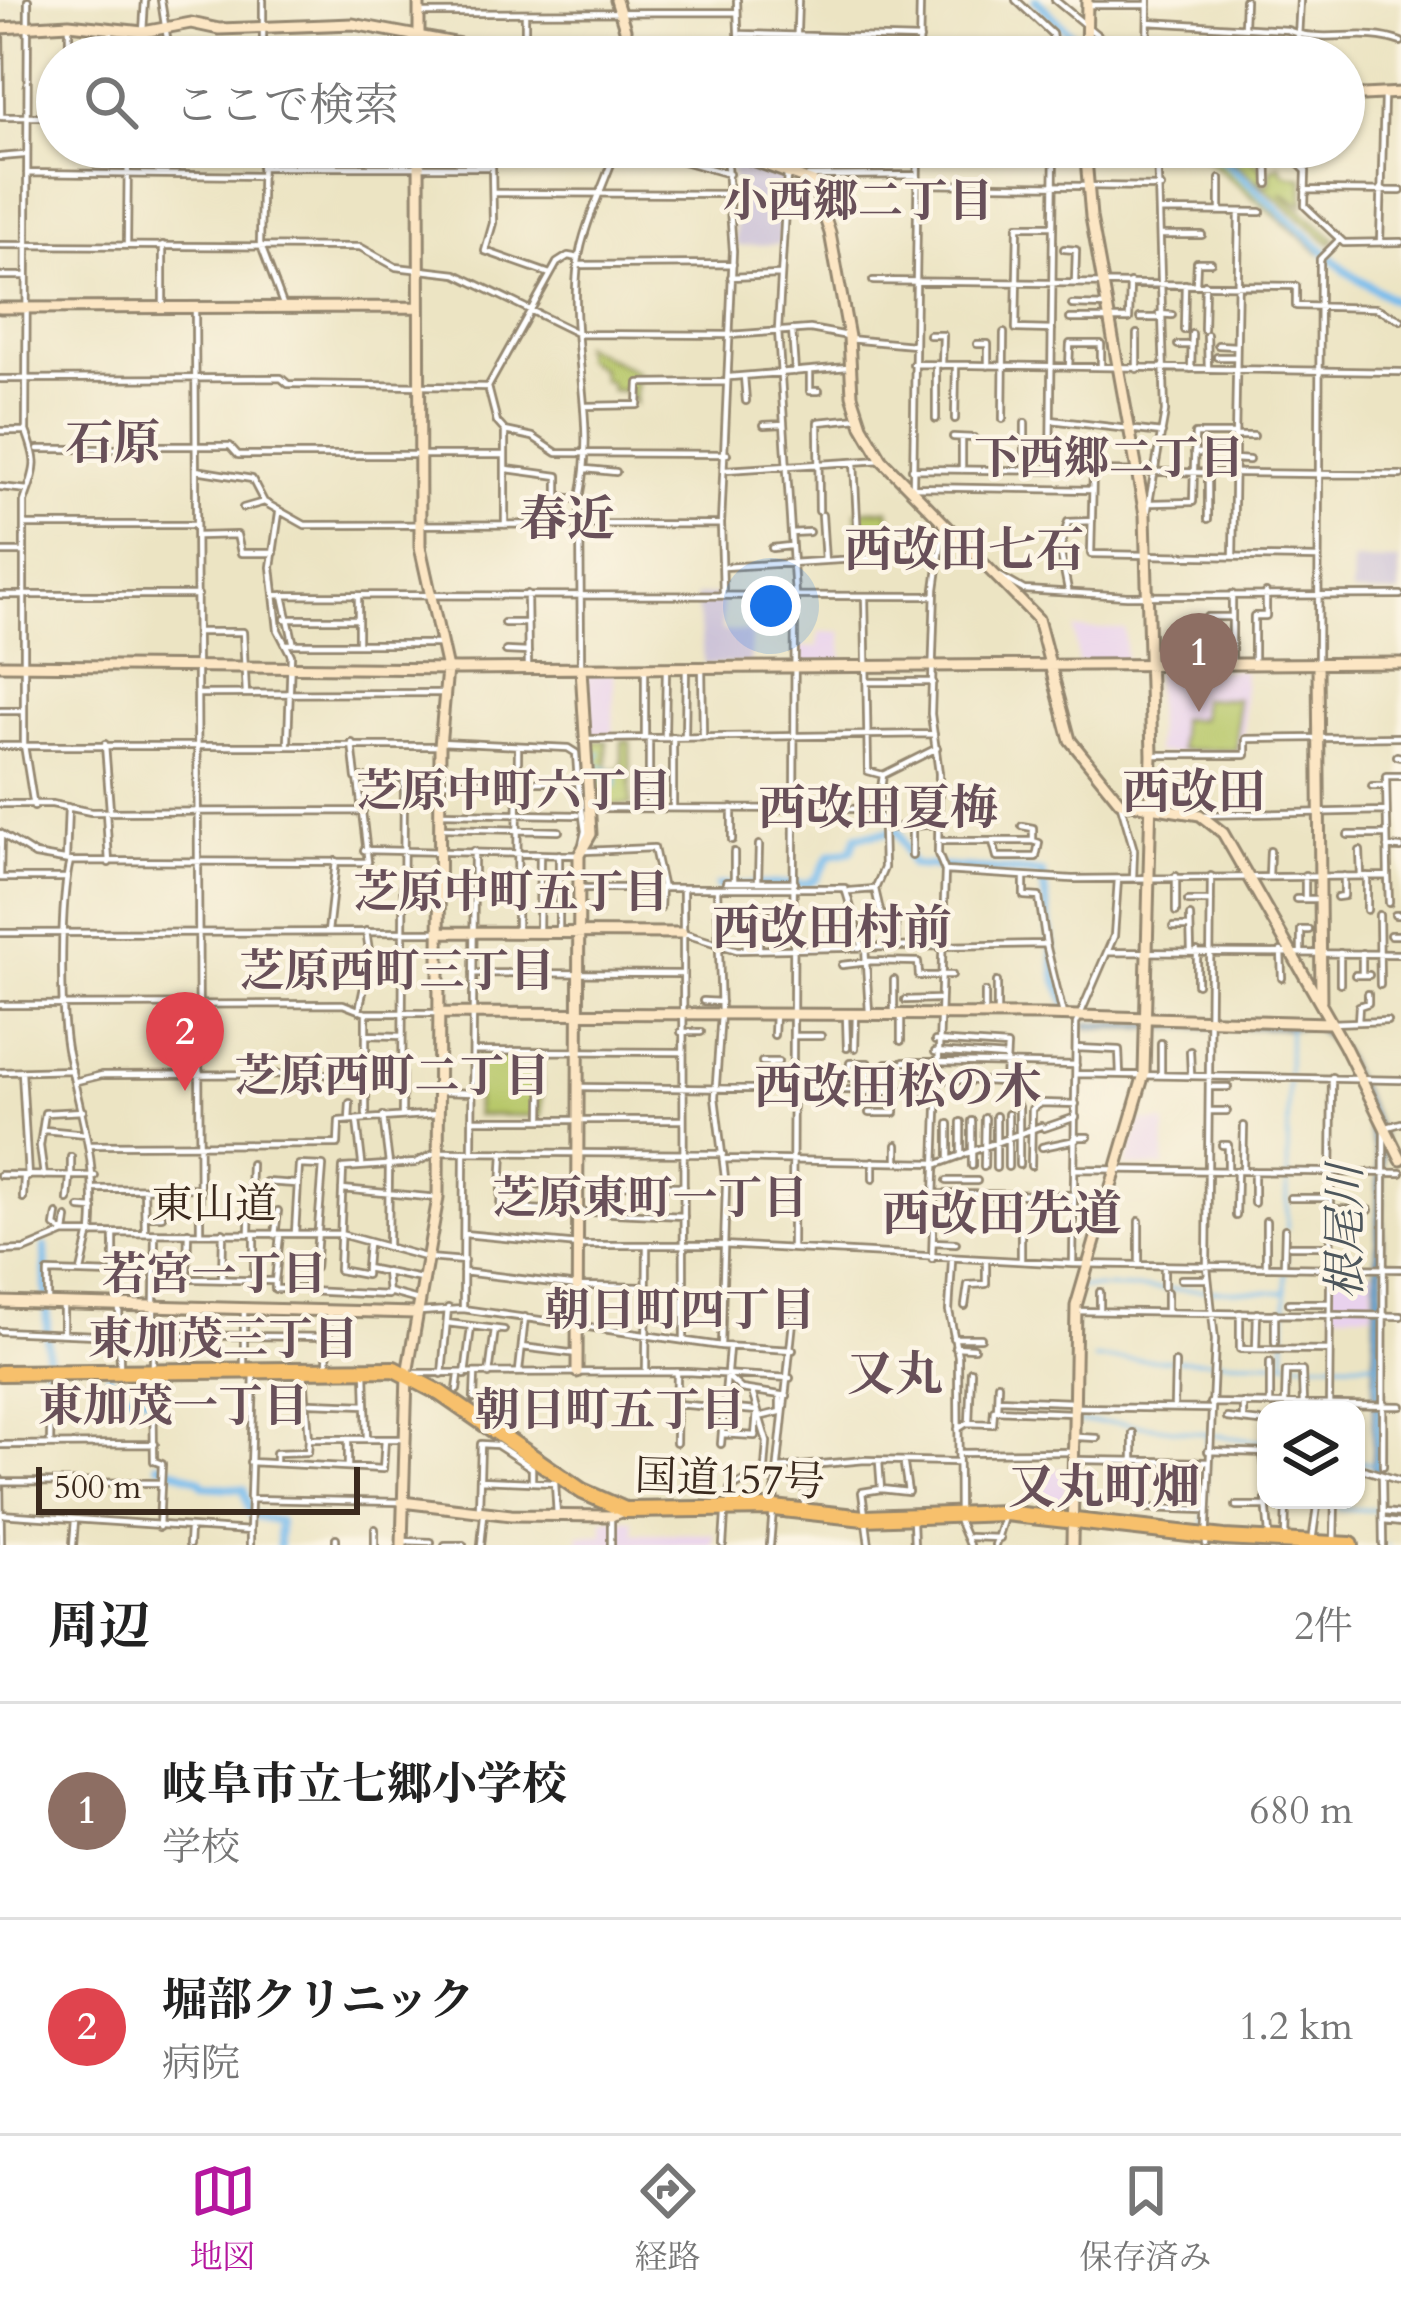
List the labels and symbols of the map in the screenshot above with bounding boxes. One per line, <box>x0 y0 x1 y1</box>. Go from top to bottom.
district label: 小西郷二丁目 <box>723 171 993 232</box>
district label: 石原 <box>65 411 161 476</box>
district label: 下西郷二丁目 <box>974 428 1244 489</box>
district label: 春近 <box>519 487 615 552</box>
district label: 西改田七石 <box>844 518 1084 583</box>
your location <box>741 576 801 636</box>
pin: 1 <box>1160 613 1238 712</box>
district label: 西改田 <box>1122 760 1266 825</box>
district label: 芝原中町六丁目 <box>356 761 672 822</box>
district label: 西改田夏梅 <box>758 776 998 841</box>
district label: 芝原中町五丁目 <box>353 862 669 923</box>
district label: 西改田村前 <box>712 896 952 961</box>
district label: 芝原西町三丁目 <box>239 941 555 1002</box>
pin: 2 <box>146 992 224 1091</box>
district label: 芝原西町二丁目 <box>234 1046 550 1107</box>
district label: 西改田松の木 <box>754 1055 1042 1120</box>
water label: 根尾川 <box>1315 1160 1376 1300</box>
district label: 芝原東町一丁目 <box>492 1168 808 1229</box>
street label: 東山道 <box>151 1176 277 1233</box>
district label: 西改田先道 <box>882 1182 1122 1247</box>
district label: 若宮一丁目 <box>101 1244 327 1305</box>
district label: 朝日町四丁目 <box>545 1280 815 1341</box>
district label: 東加茂三丁目 <box>88 1309 358 1370</box>
district label: 又丸 <box>847 1342 943 1407</box>
district label: 東加茂一丁目 <box>38 1376 308 1437</box>
district label: 朝日町五丁目 <box>475 1380 745 1441</box>
street label: 国道157号 <box>634 1447 826 1511</box>
district label: 又丸町畑 <box>1008 1455 1200 1520</box>
scale bar <box>36 1461 360 1514</box>

